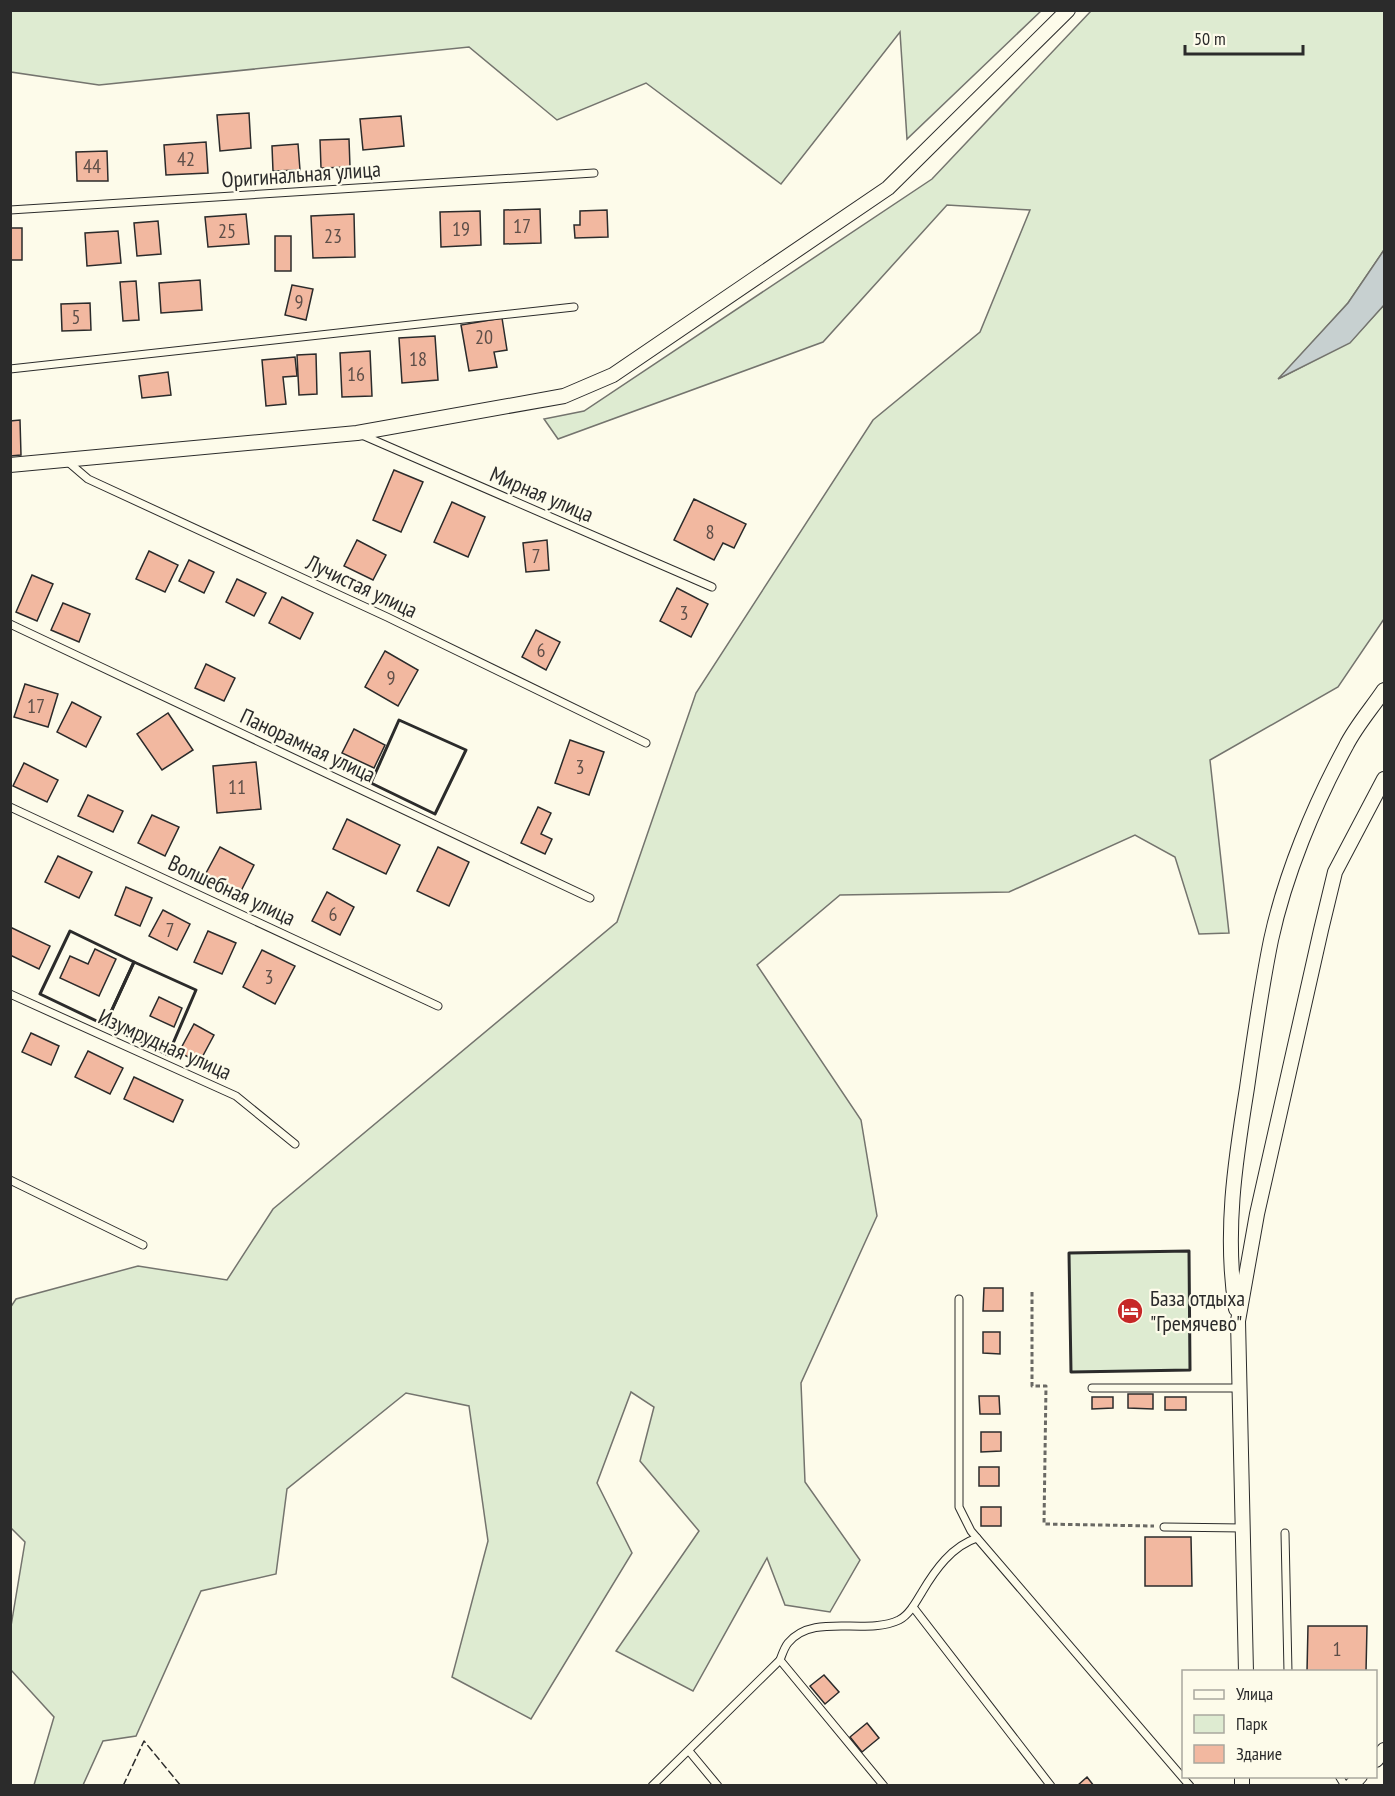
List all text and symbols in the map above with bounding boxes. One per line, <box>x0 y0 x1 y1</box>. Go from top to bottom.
scale bar <box>1185 18 1304 56</box>
text: 50 m <box>1194 27 1226 50</box>
house number: 42 <box>177 146 195 172</box>
house number: 44 <box>83 153 101 179</box>
street label: Оригинальная улица <box>220 154 382 194</box>
house number: 17 <box>513 213 531 239</box>
house number: 19 <box>452 216 470 242</box>
house number: 25 <box>218 218 236 244</box>
house number: 23 <box>324 223 342 249</box>
house number: 9 <box>295 289 304 315</box>
house number: 5 <box>72 304 81 330</box>
house number: 20 <box>475 324 493 350</box>
house number: 18 <box>409 346 427 372</box>
house number: 16 <box>347 361 365 387</box>
street label: Мирная улица <box>486 460 598 528</box>
house number: 8 <box>706 519 715 545</box>
house number: 7 <box>532 543 541 569</box>
street label: Лучистая улица <box>301 548 422 624</box>
house number: 3 <box>680 600 689 626</box>
house number: 6 <box>537 637 546 663</box>
house number: 9 <box>387 665 396 691</box>
house number: 17 <box>27 693 45 719</box>
street label: Панорамная улица <box>236 701 380 789</box>
house number: 3 <box>576 754 585 780</box>
house number: 11 <box>228 774 246 800</box>
street label: Волшебная улица <box>164 848 300 932</box>
house number: 6 <box>329 901 338 927</box>
house number: 7 <box>166 917 175 943</box>
house number: 3 <box>265 964 274 990</box>
street label: Изумрудная улица <box>94 1002 236 1086</box>
place label: База отдыха "Гремячево" <box>1150 1284 1245 1337</box>
hotel icon: База отдыха "Гремячево" <box>1115 1296 1145 1326</box>
house number: 1 <box>1333 1636 1342 1662</box>
legend <box>1182 1670 1377 1778</box>
text: Улица <box>1236 1682 1273 1705</box>
text: Парк <box>1236 1712 1267 1735</box>
text: Здание <box>1236 1742 1282 1765</box>

